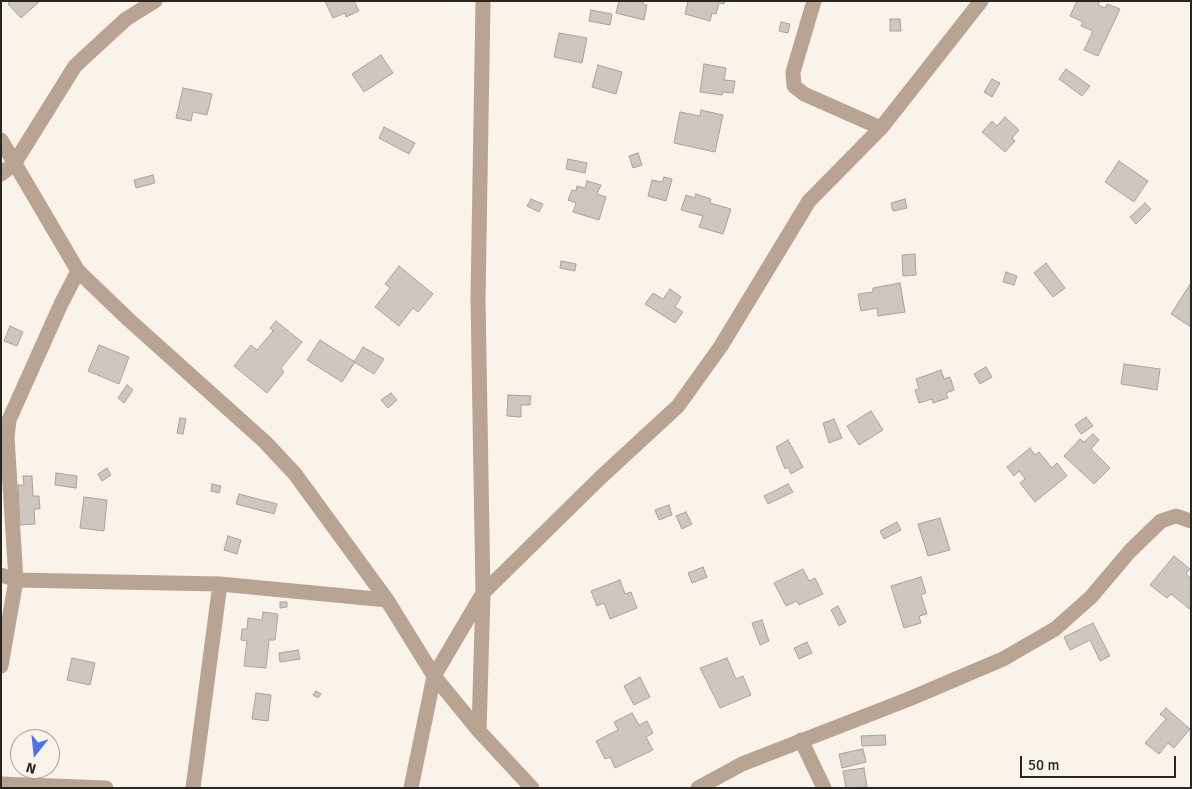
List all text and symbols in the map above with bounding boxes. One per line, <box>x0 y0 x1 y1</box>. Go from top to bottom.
north arrow <box>10 729 60 779</box>
scale bar <box>1022 746 1178 778</box>
text: 50 m <box>1028 756 1059 774</box>
text: N <box>24 758 38 777</box>

